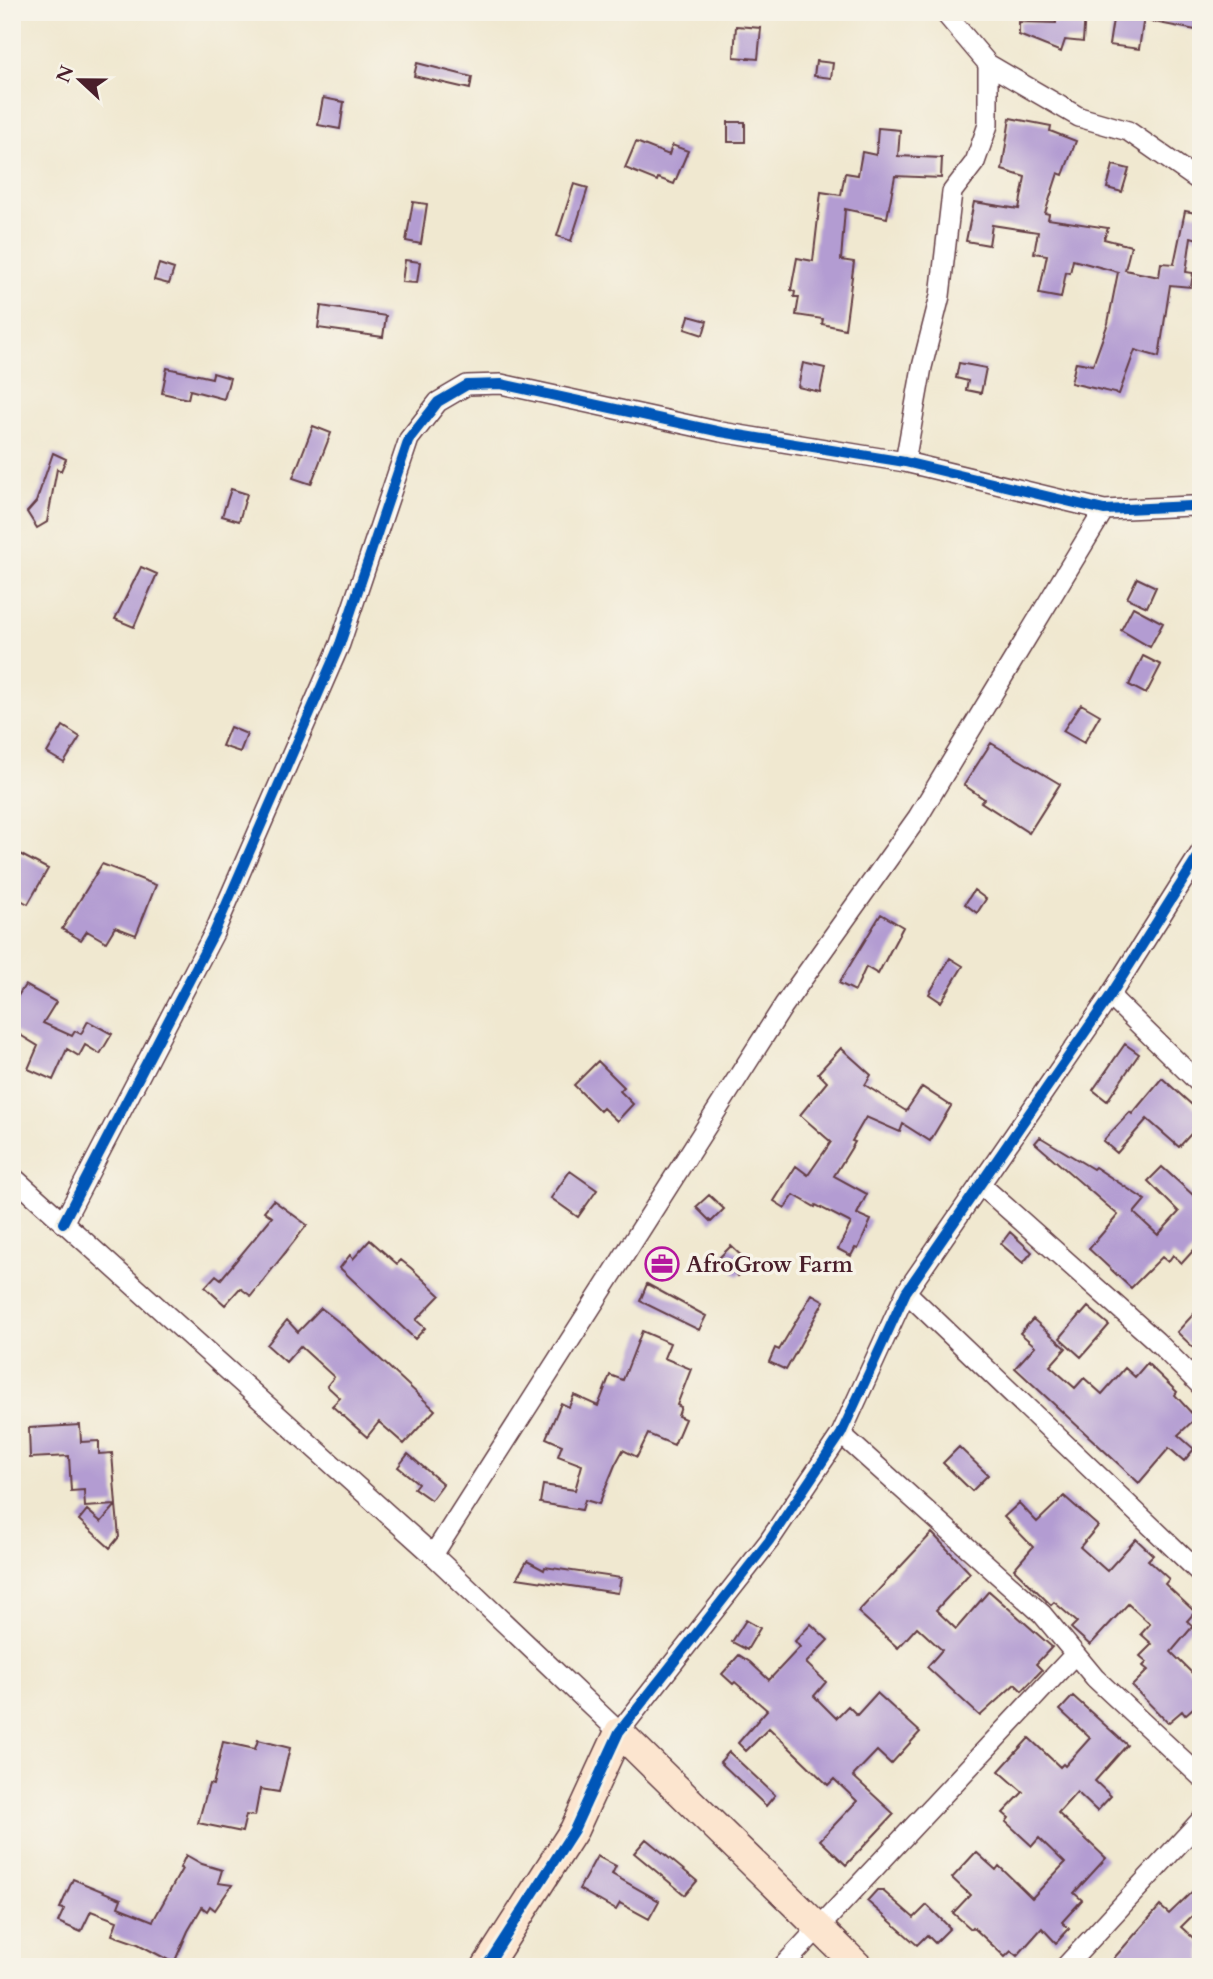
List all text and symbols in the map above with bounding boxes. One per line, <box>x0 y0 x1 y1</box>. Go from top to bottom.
north arrow <box>46 46 116 116</box>
text: N <box>50 61 80 87</box>
office icon: AfroGrow Farm <box>643 1245 681 1283</box>
place label: AfroGrow Farm <box>686 1249 854 1280</box>

